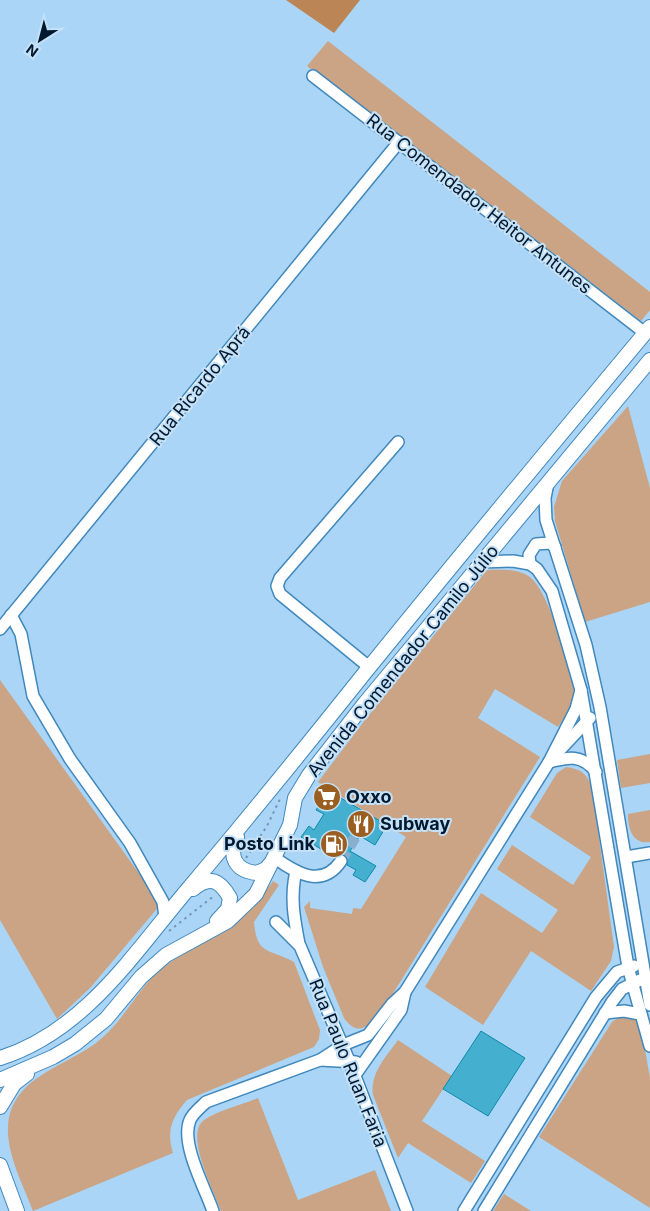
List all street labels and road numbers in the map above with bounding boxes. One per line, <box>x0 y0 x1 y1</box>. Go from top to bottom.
street label: Rua Comendador Heitor Antunes <box>363 109 596 298</box>
street label: Rua Ricardo Aprá <box>145 322 254 450</box>
street label: Avenida Comendador Camilo Júlio <box>302 540 503 781</box>
street label: Rua Paulo Ruan Faria <box>305 976 392 1150</box>

